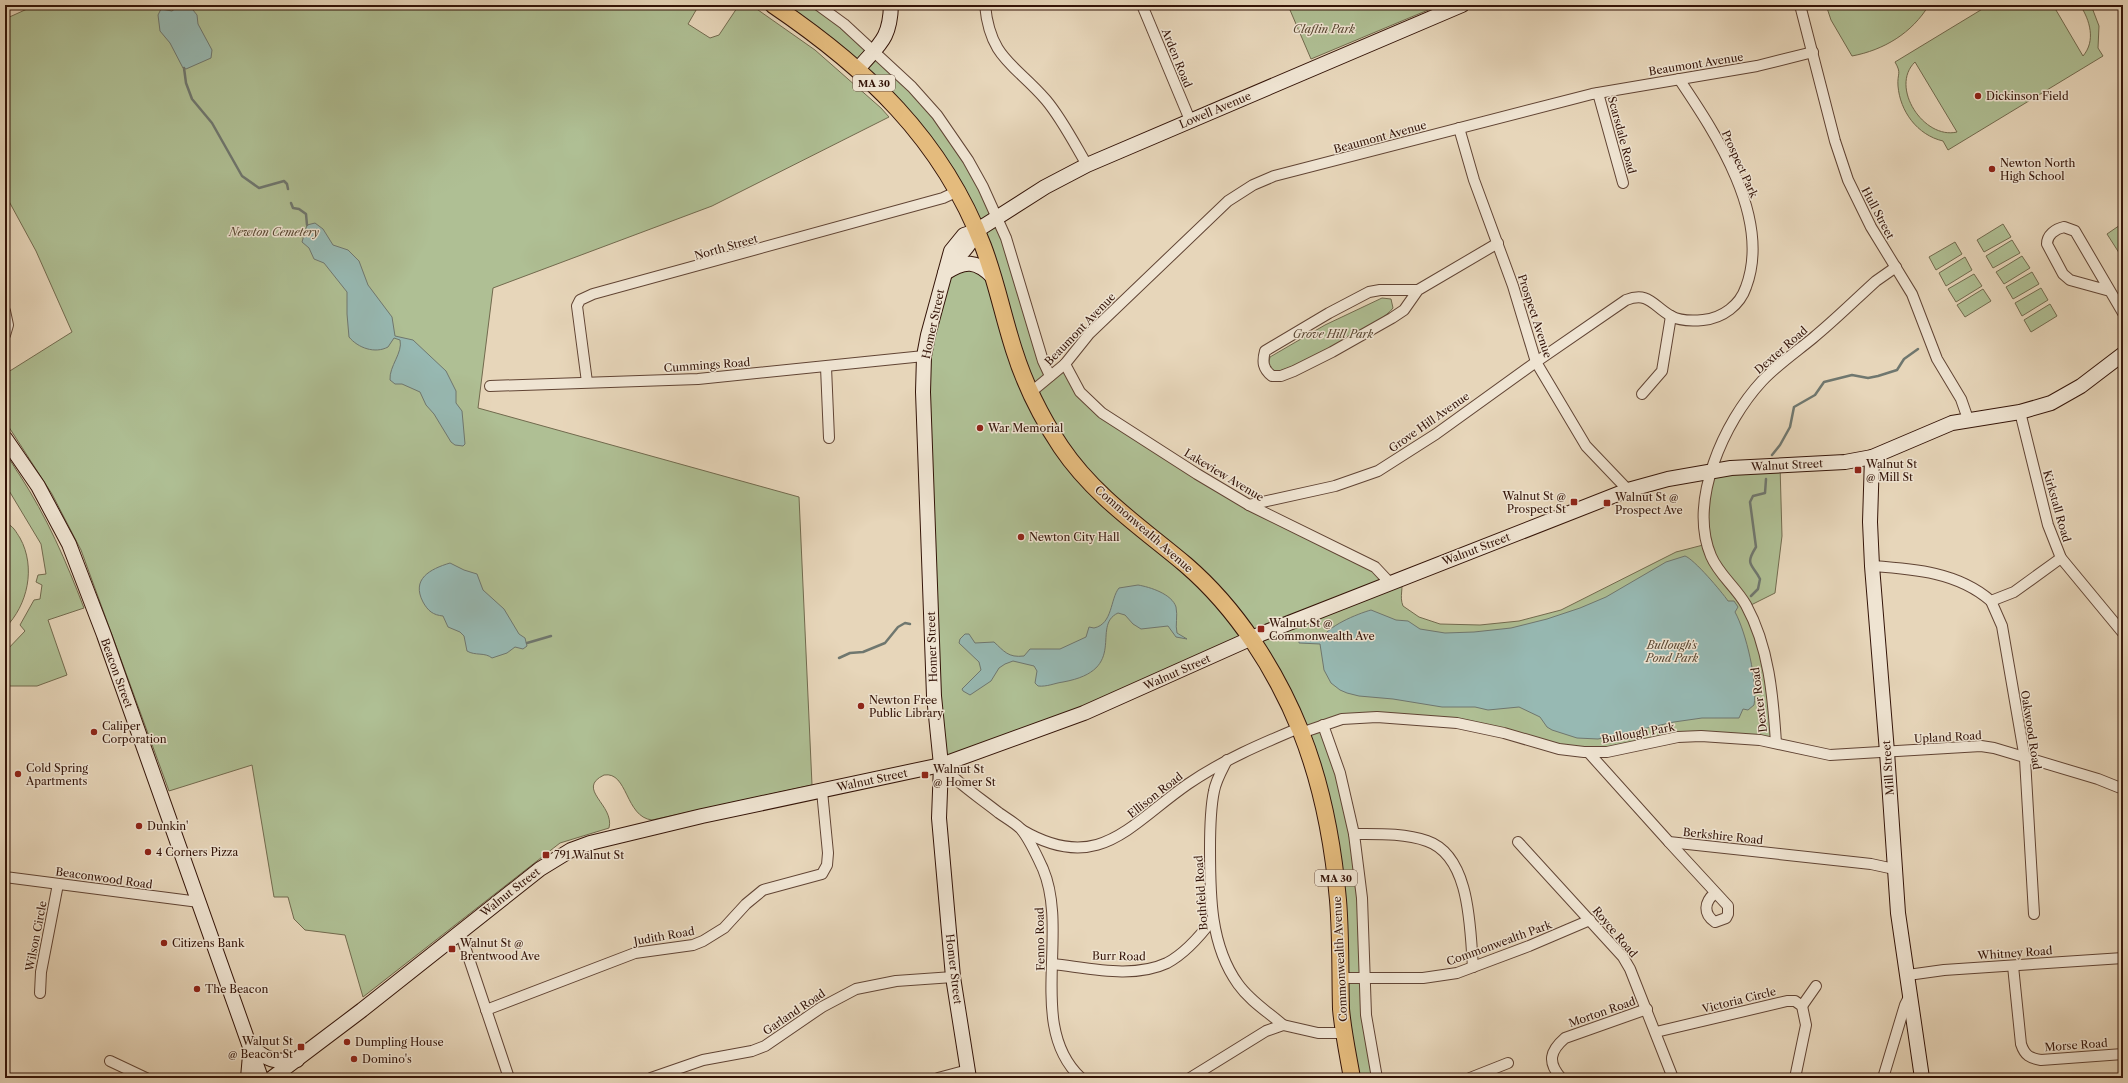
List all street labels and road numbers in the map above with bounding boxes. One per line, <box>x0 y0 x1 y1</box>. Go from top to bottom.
street label: Arden Road <box>1158 25 1195 90</box>
street label: Beaumont Avenue <box>1648 50 1744 78</box>
road number: MA 30 <box>853 75 895 91</box>
street label: Lowell Avenue <box>1177 89 1253 131</box>
street label: Scarsdale Road <box>1605 95 1639 176</box>
street label: Beaumont Avenue <box>1332 118 1428 156</box>
street label: Prospect Park <box>1719 128 1761 201</box>
street label: Hull Street <box>1859 185 1898 241</box>
street label: North Street <box>693 231 759 263</box>
street label: Prospect Avenue <box>1515 272 1555 360</box>
street label: Homer Street <box>919 288 947 360</box>
street label: Beaumont Avenue <box>1042 290 1118 368</box>
street label: Dexter Road <box>1752 323 1811 377</box>
street label: Cummings Road <box>663 355 751 375</box>
street label: Grove Hill Avenue <box>1386 389 1472 455</box>
street label: Lakeview Avenue <box>1182 446 1266 504</box>
street label: Walnut Street <box>1750 456 1823 474</box>
street label: Kirkstall Road <box>2040 469 2074 544</box>
street label: Commonwealth Avenue <box>1092 483 1196 575</box>
street label: Walnut Street <box>1439 530 1512 569</box>
street label: Homer Street <box>924 611 940 683</box>
street label: Beacon Street <box>98 636 136 710</box>
street label: Walnut Street <box>1140 651 1213 693</box>
street label: Dexter Road <box>1748 666 1770 733</box>
street label: Oakwood Road <box>2018 689 2044 771</box>
street label: Bullough Park <box>1600 720 1676 746</box>
street label: Upland Road <box>1914 728 1983 746</box>
street label: Mill Street <box>1879 740 1897 796</box>
street label: Walnut Street <box>834 766 909 795</box>
street label: Ellison Road <box>1125 769 1186 821</box>
street label: Berkshire Road <box>1682 825 1764 847</box>
street label: Bothfeld Road <box>1191 855 1211 931</box>
street label: Beaconwood Road <box>55 864 154 892</box>
street label: Walnut Street <box>477 864 543 920</box>
road number: MA 30 <box>1315 870 1357 886</box>
street label: Commonwealth Avenue <box>1330 896 1350 1022</box>
street label: Wilson Circle <box>22 900 50 973</box>
street label: Royce Road <box>1590 904 1641 961</box>
street label: Fenno Road <box>1032 907 1048 971</box>
street label: Commonwealth Park <box>1445 917 1554 969</box>
street label: Judith Road <box>631 924 696 949</box>
street label: Homer Street <box>943 933 965 1005</box>
street label: Whitney Road <box>1976 943 2053 963</box>
street label: Burr Road <box>1092 949 1146 963</box>
street label: Victoria Circle <box>1700 984 1777 1016</box>
street label: Garland Road <box>760 986 828 1038</box>
street label: Morton Road <box>1567 994 1638 1030</box>
street label: Morse Road <box>2044 1036 2108 1054</box>

